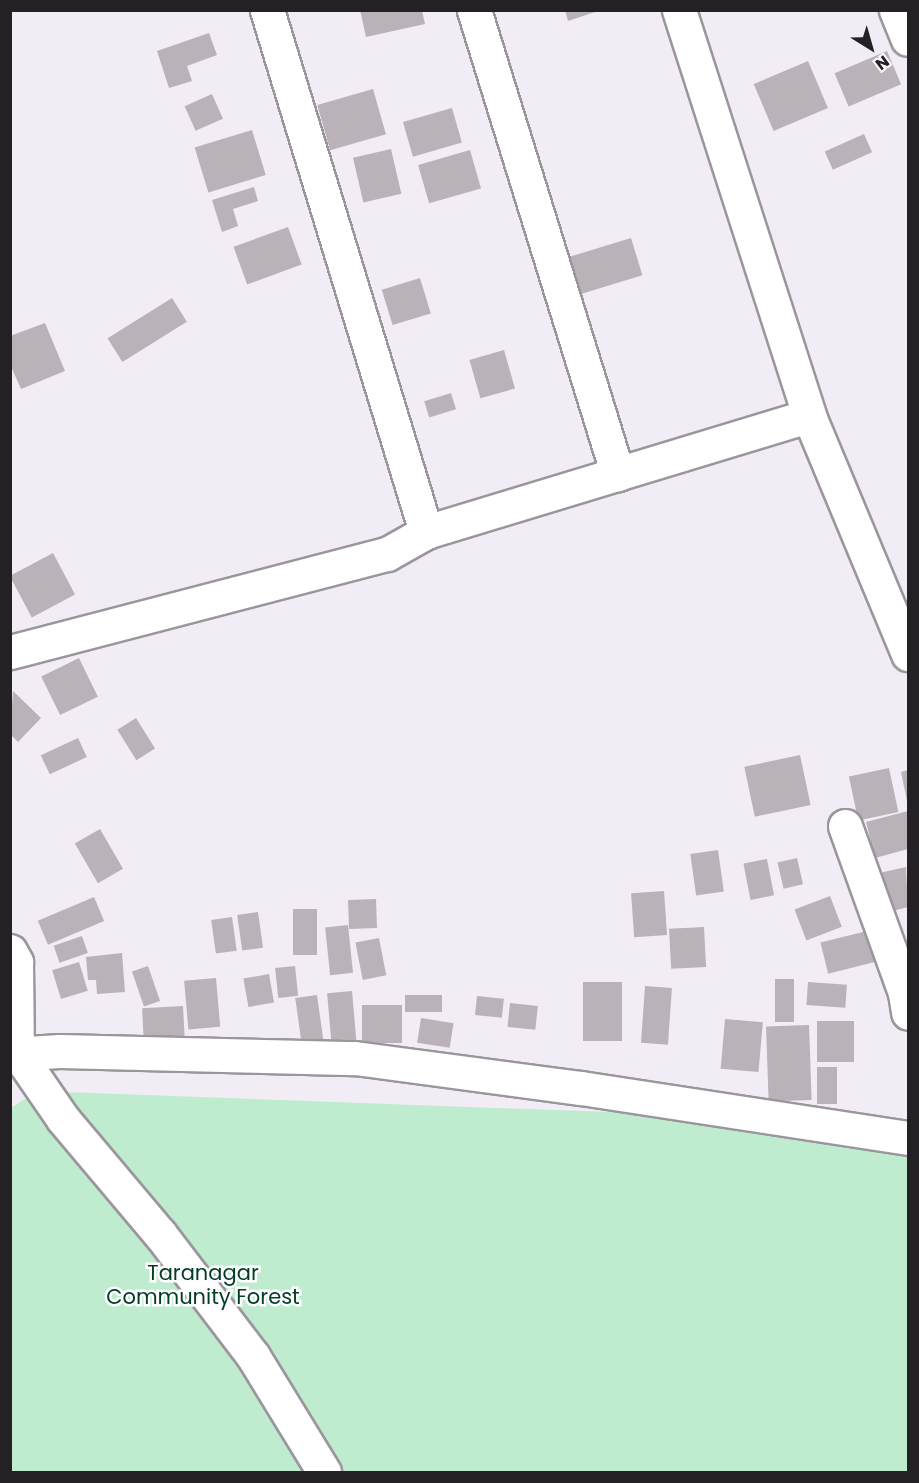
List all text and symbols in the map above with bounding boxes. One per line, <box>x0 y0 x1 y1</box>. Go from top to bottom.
north arrow <box>841 18 901 78</box>
text: N <box>870 50 894 76</box>
park label: Taranagar Community Forest <box>106 1260 300 1310</box>

